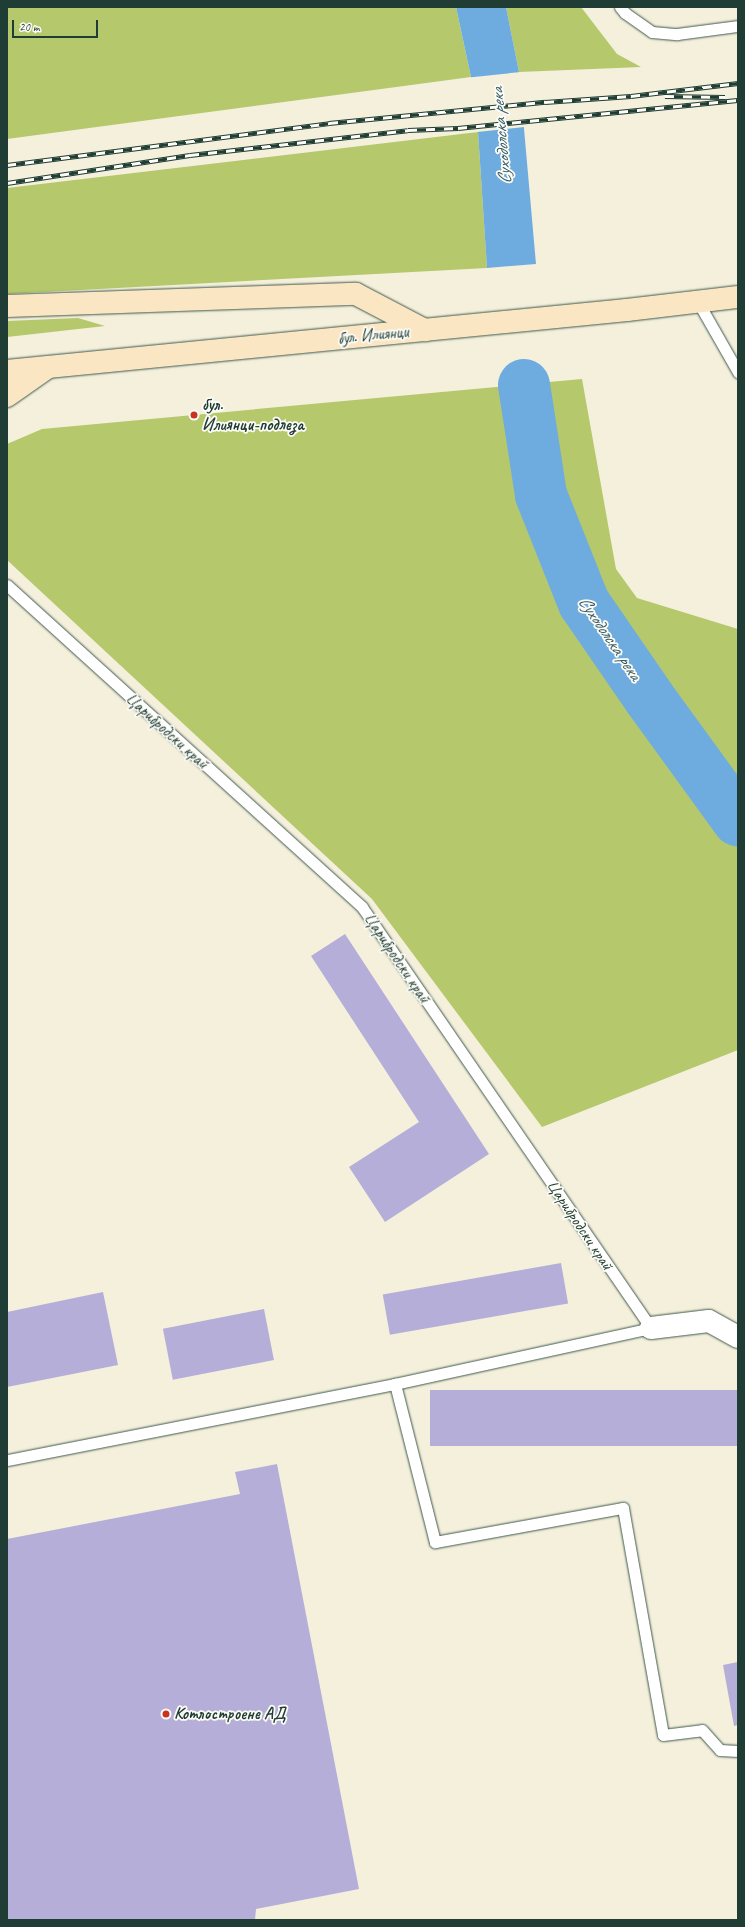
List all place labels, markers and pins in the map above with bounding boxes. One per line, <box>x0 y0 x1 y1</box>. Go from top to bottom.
place label: бул. Илиянци-подлеза <box>202 395 304 435</box>
marker: бул. Илиянци-подлеза <box>189 410 199 420</box>
place label: Котлостроене АД <box>174 1704 285 1724</box>
marker: Котлостроене АД <box>161 1709 171 1719</box>

